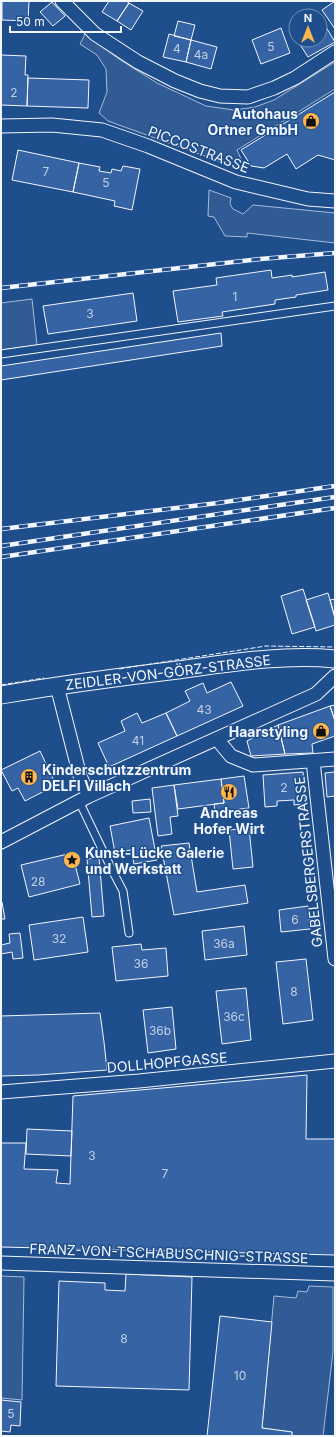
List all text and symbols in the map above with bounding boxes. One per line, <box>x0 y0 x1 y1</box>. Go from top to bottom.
scale bar <box>10 8 121 34</box>
north arrow <box>288 8 328 48</box>
text: N <box>304 11 312 25</box>
text: 50 m <box>16 14 45 29</box>
house number: 5 <box>267 39 275 54</box>
house number: 4 <box>173 41 181 56</box>
house number: 4a <box>194 47 208 62</box>
house number: 2 <box>10 85 18 100</box>
place label: Autohaus Ortner GmbH <box>207 105 298 138</box>
shop icon: Autohaus Ortner GmbH <box>301 111 321 131</box>
street label: PICCOSTRASSE <box>146 122 252 176</box>
house number: 7 <box>43 164 50 179</box>
house number: 5 <box>102 175 110 190</box>
house number: 1 <box>233 289 237 304</box>
house number: 3 <box>86 306 94 321</box>
street label: ZEIDLER-VON-GÖRZ-STRASSE <box>64 651 272 693</box>
house number: 43 <box>196 702 212 717</box>
shop icon: Haarstyling <box>311 721 331 741</box>
place label: Haarstyling <box>229 723 308 740</box>
house number: 41 <box>132 733 144 748</box>
place label: Kinderschutzzentrum DELFI Villach <box>42 761 191 794</box>
building icon: Kinderschutzzentrum DELFI Villach <box>19 767 39 787</box>
street label: GABELSBERGERSTRASSE <box>291 776 325 948</box>
house number: 2 <box>280 780 288 795</box>
restaurant icon: Andreas Hofer Wirt <box>219 782 239 802</box>
place label: Andreas Hofer Wirt <box>193 804 265 837</box>
place label: Kunst-Lücke Galerie und Werkstatt <box>85 844 224 877</box>
place icon: Kunst-Lücke Galerie und Werkstatt <box>62 850 82 870</box>
house number: 28 <box>31 874 45 889</box>
house number: 6 <box>291 912 299 927</box>
house number: 32 <box>52 931 66 946</box>
house number: 36a <box>213 936 235 951</box>
house number: 36 <box>134 956 148 971</box>
house number: 8 <box>290 984 298 999</box>
house number: 36c <box>223 1009 245 1024</box>
house number: 36b <box>149 1023 171 1038</box>
street label: DOLLHOPFGASSE <box>106 1048 228 1076</box>
house number: 3 <box>88 1148 96 1163</box>
house number: 7 <box>162 1166 169 1181</box>
street label: FRANZ-VON-TSCHABUSCHNIG-STRASSE <box>29 1240 309 1266</box>
house number: 8 <box>120 1331 128 1346</box>
house number: 10 <box>234 1368 246 1383</box>
house number: 5 <box>7 1406 15 1421</box>

